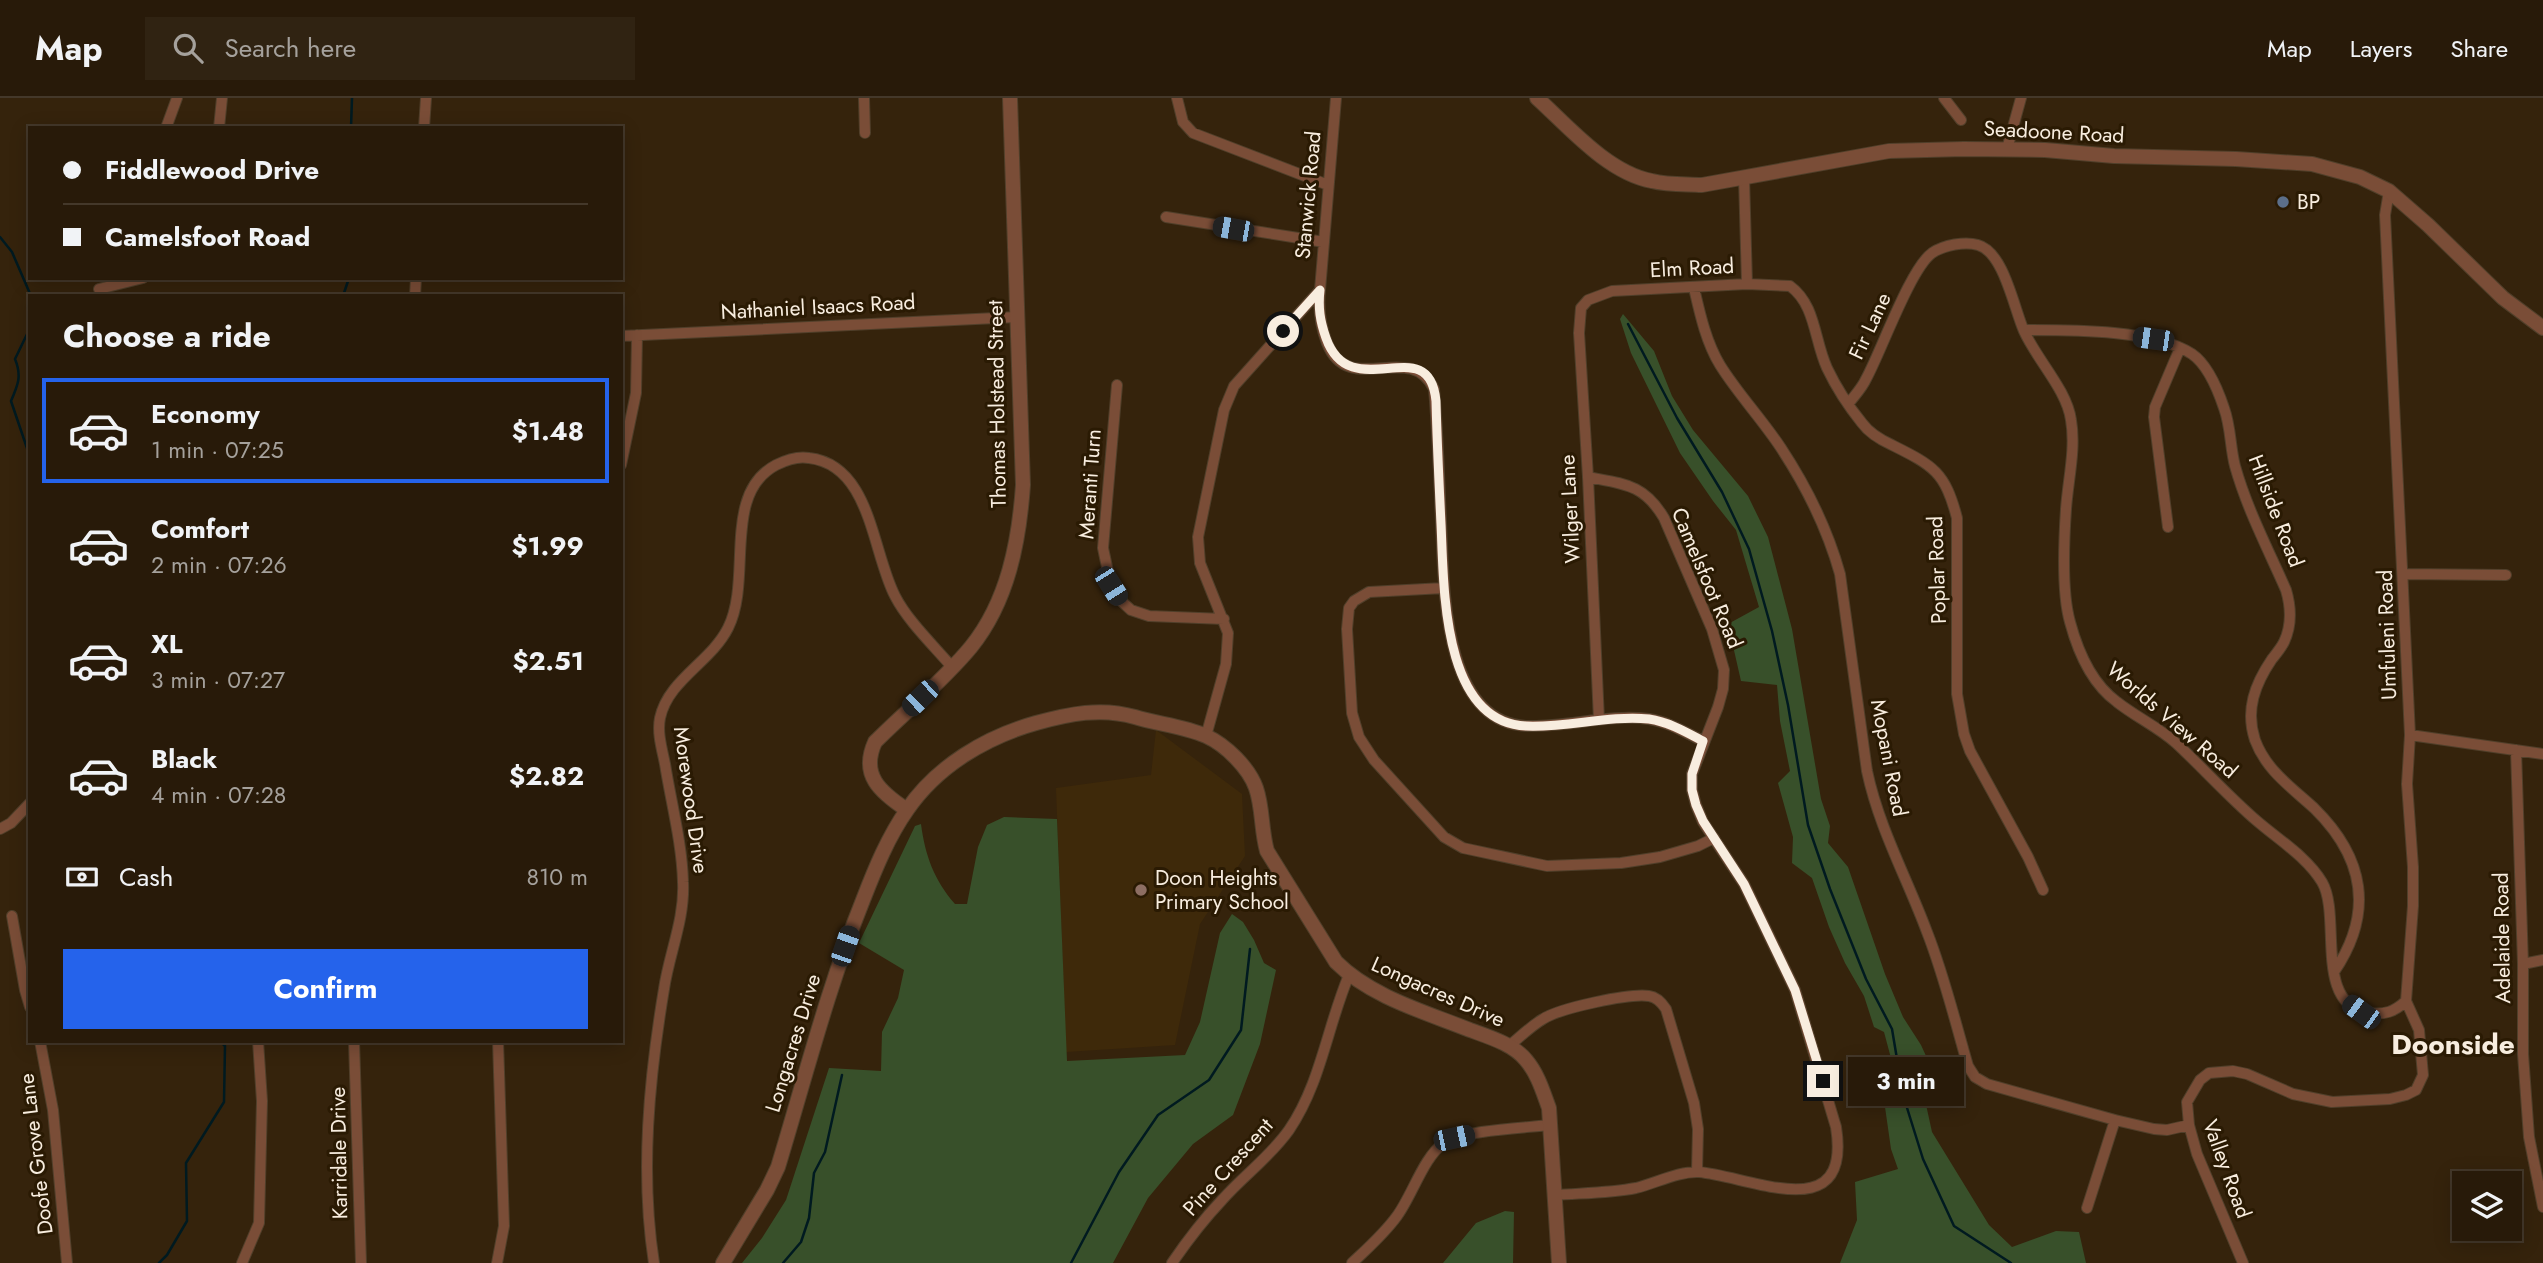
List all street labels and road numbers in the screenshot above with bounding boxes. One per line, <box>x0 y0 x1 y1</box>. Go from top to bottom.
street label: Seadoone Road <box>1983 113 2125 151</box>
street label: Stanwick Road <box>1287 130 1329 260</box>
street label: Elm Road <box>1649 251 1735 285</box>
street label: Nathaniel Isaacs Road <box>720 287 916 327</box>
street label: Fir Lane <box>1841 287 1899 364</box>
street label: Thomas Holstead Street <box>980 300 1014 508</box>
street label: Meranti Turn <box>1071 428 1109 540</box>
street label: Hillside Road <box>2241 450 2311 572</box>
street label: Wilger Lane <box>1552 454 1588 564</box>
street label: Camelsfoot Road <box>1664 503 1750 653</box>
street label: Poplar Road <box>1920 515 1954 625</box>
street label: Umfuleni Road <box>2370 569 2404 701</box>
street label: Worlds View Road <box>2100 655 2244 785</box>
street label: Mopani Road <box>1863 697 1915 819</box>
street label: Morewood Drive <box>666 725 716 875</box>
street label: Adelaide Road <box>2486 872 2518 1004</box>
street label: Longacres Drive <box>1366 949 1510 1035</box>
street label: Longacres Drive <box>758 970 828 1116</box>
street label: Doofe Grove Lane <box>11 1072 61 1236</box>
street label: Karridale Drive <box>323 1086 355 1220</box>
street label: Pine Crescent <box>1176 1111 1280 1223</box>
street label: Valley Road <box>2195 1116 2259 1222</box>

